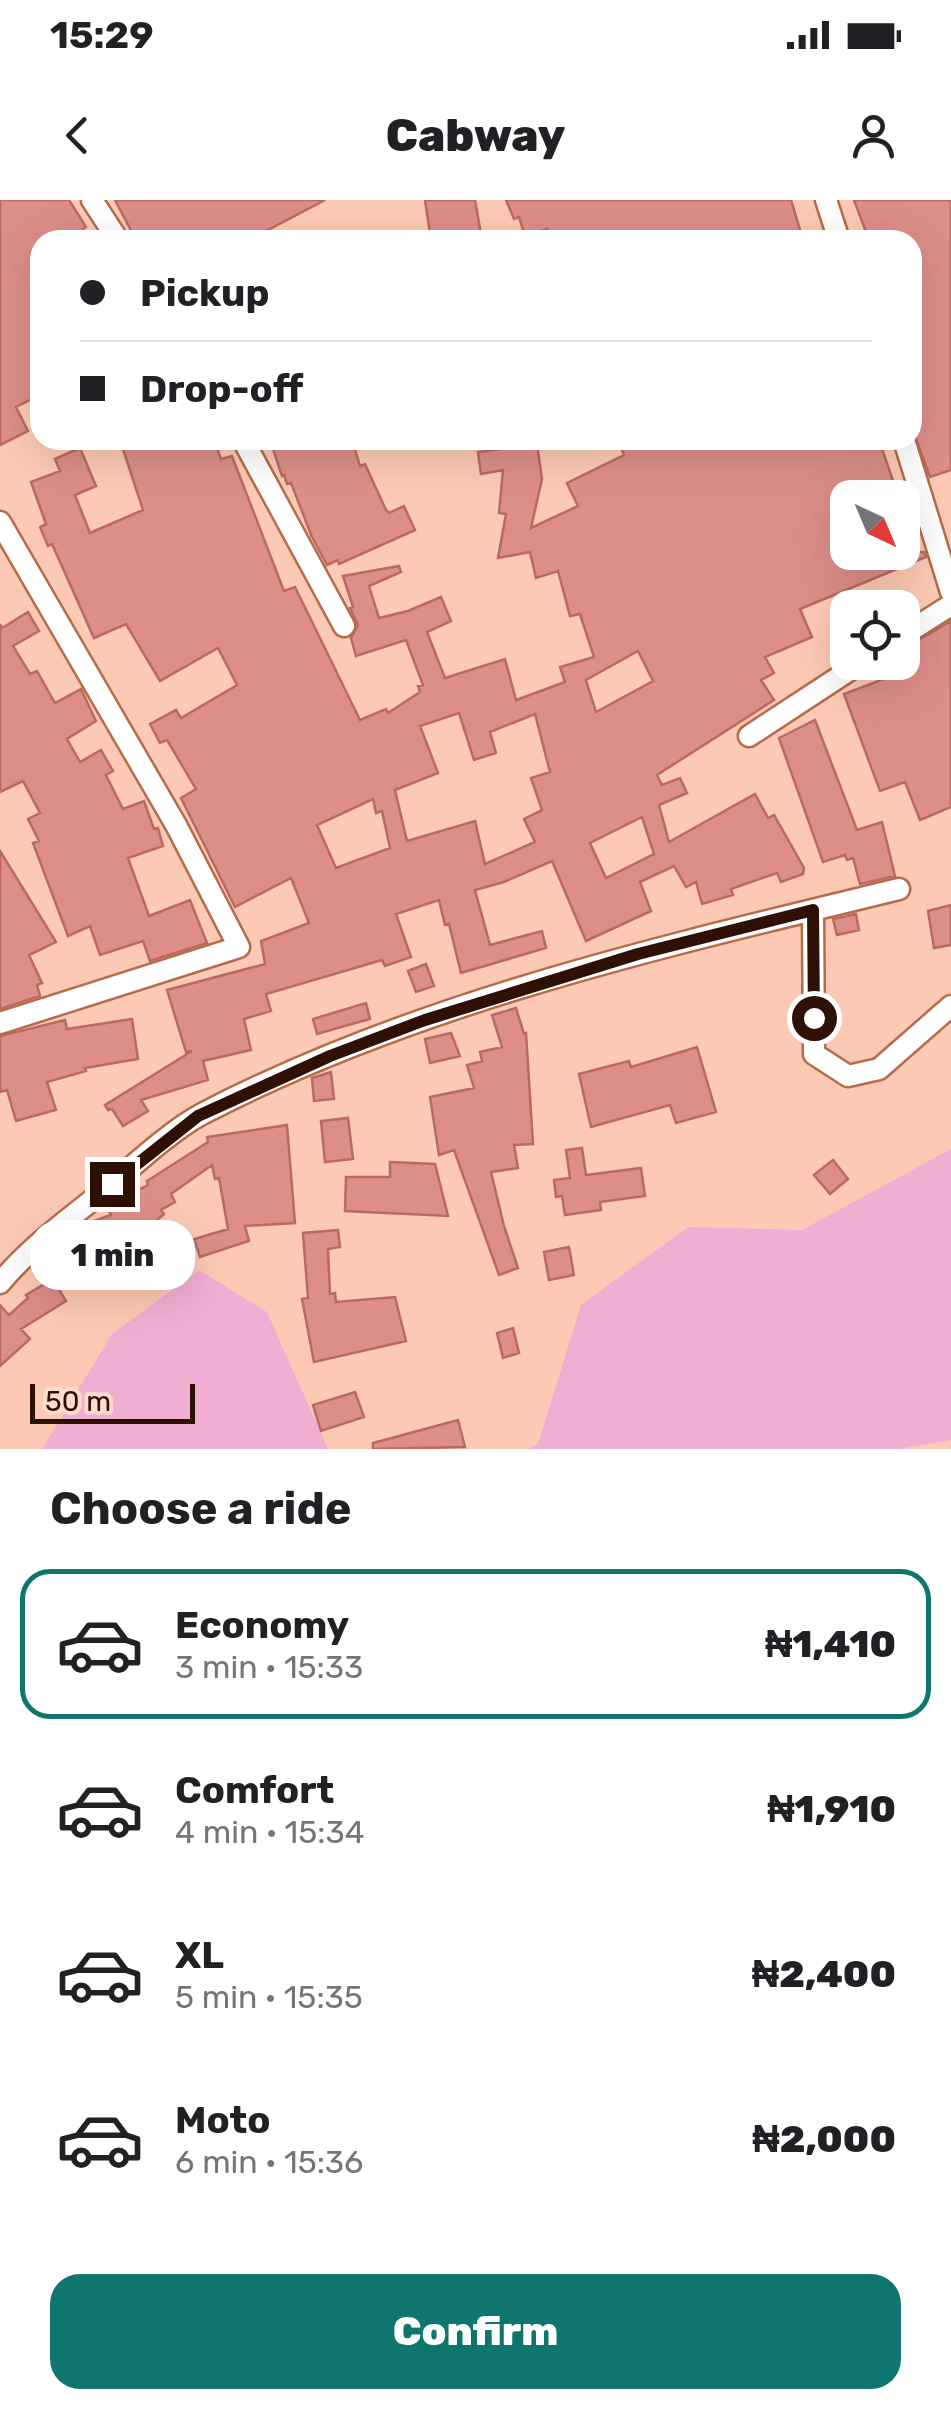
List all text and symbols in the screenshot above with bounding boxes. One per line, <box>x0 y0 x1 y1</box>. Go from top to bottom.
text: 15:29 <box>50 12 154 58</box>
icon: back <box>50 108 105 163</box>
icon: person <box>846 108 901 163</box>
text: Cabway <box>386 109 565 162</box>
text: Pickup <box>140 270 269 316</box>
text: Drop-off <box>140 366 303 412</box>
north arrow <box>830 480 920 570</box>
map controls <box>830 480 920 680</box>
button: locate <box>830 590 920 680</box>
route start <box>792 996 837 1041</box>
route end <box>90 1162 135 1207</box>
callout: 1 min <box>29 1219 194 1289</box>
text: 1 min <box>71 1236 154 1274</box>
scale bar <box>30 1379 195 1424</box>
text: 50 m <box>45 1385 111 1418</box>
text: Choose a ride <box>50 1482 352 1535</box>
icon: car <box>55 1599 145 1689</box>
text: Economy <box>175 1602 349 1648</box>
text: ₦1,410 <box>765 1621 896 1667</box>
text: 3 min · 15:33 <box>175 1648 363 1686</box>
icon: car <box>55 1764 145 1854</box>
text: Comfort <box>175 1767 334 1813</box>
text: ₦1,910 <box>767 1786 896 1832</box>
text: 4 min · 15:34 <box>175 1813 365 1851</box>
icon: car <box>55 1929 145 2019</box>
text: XL <box>175 1932 224 1978</box>
text: ₦2,400 <box>752 1951 896 1997</box>
text: 5 min · 15:35 <box>175 1978 363 2016</box>
icon: car <box>55 2094 145 2184</box>
text: Moto <box>175 2097 271 2143</box>
text: ₦2,000 <box>752 2116 896 2162</box>
text: 6 min · 15:36 <box>175 2143 363 2181</box>
button: Confirm <box>50 2274 901 2389</box>

